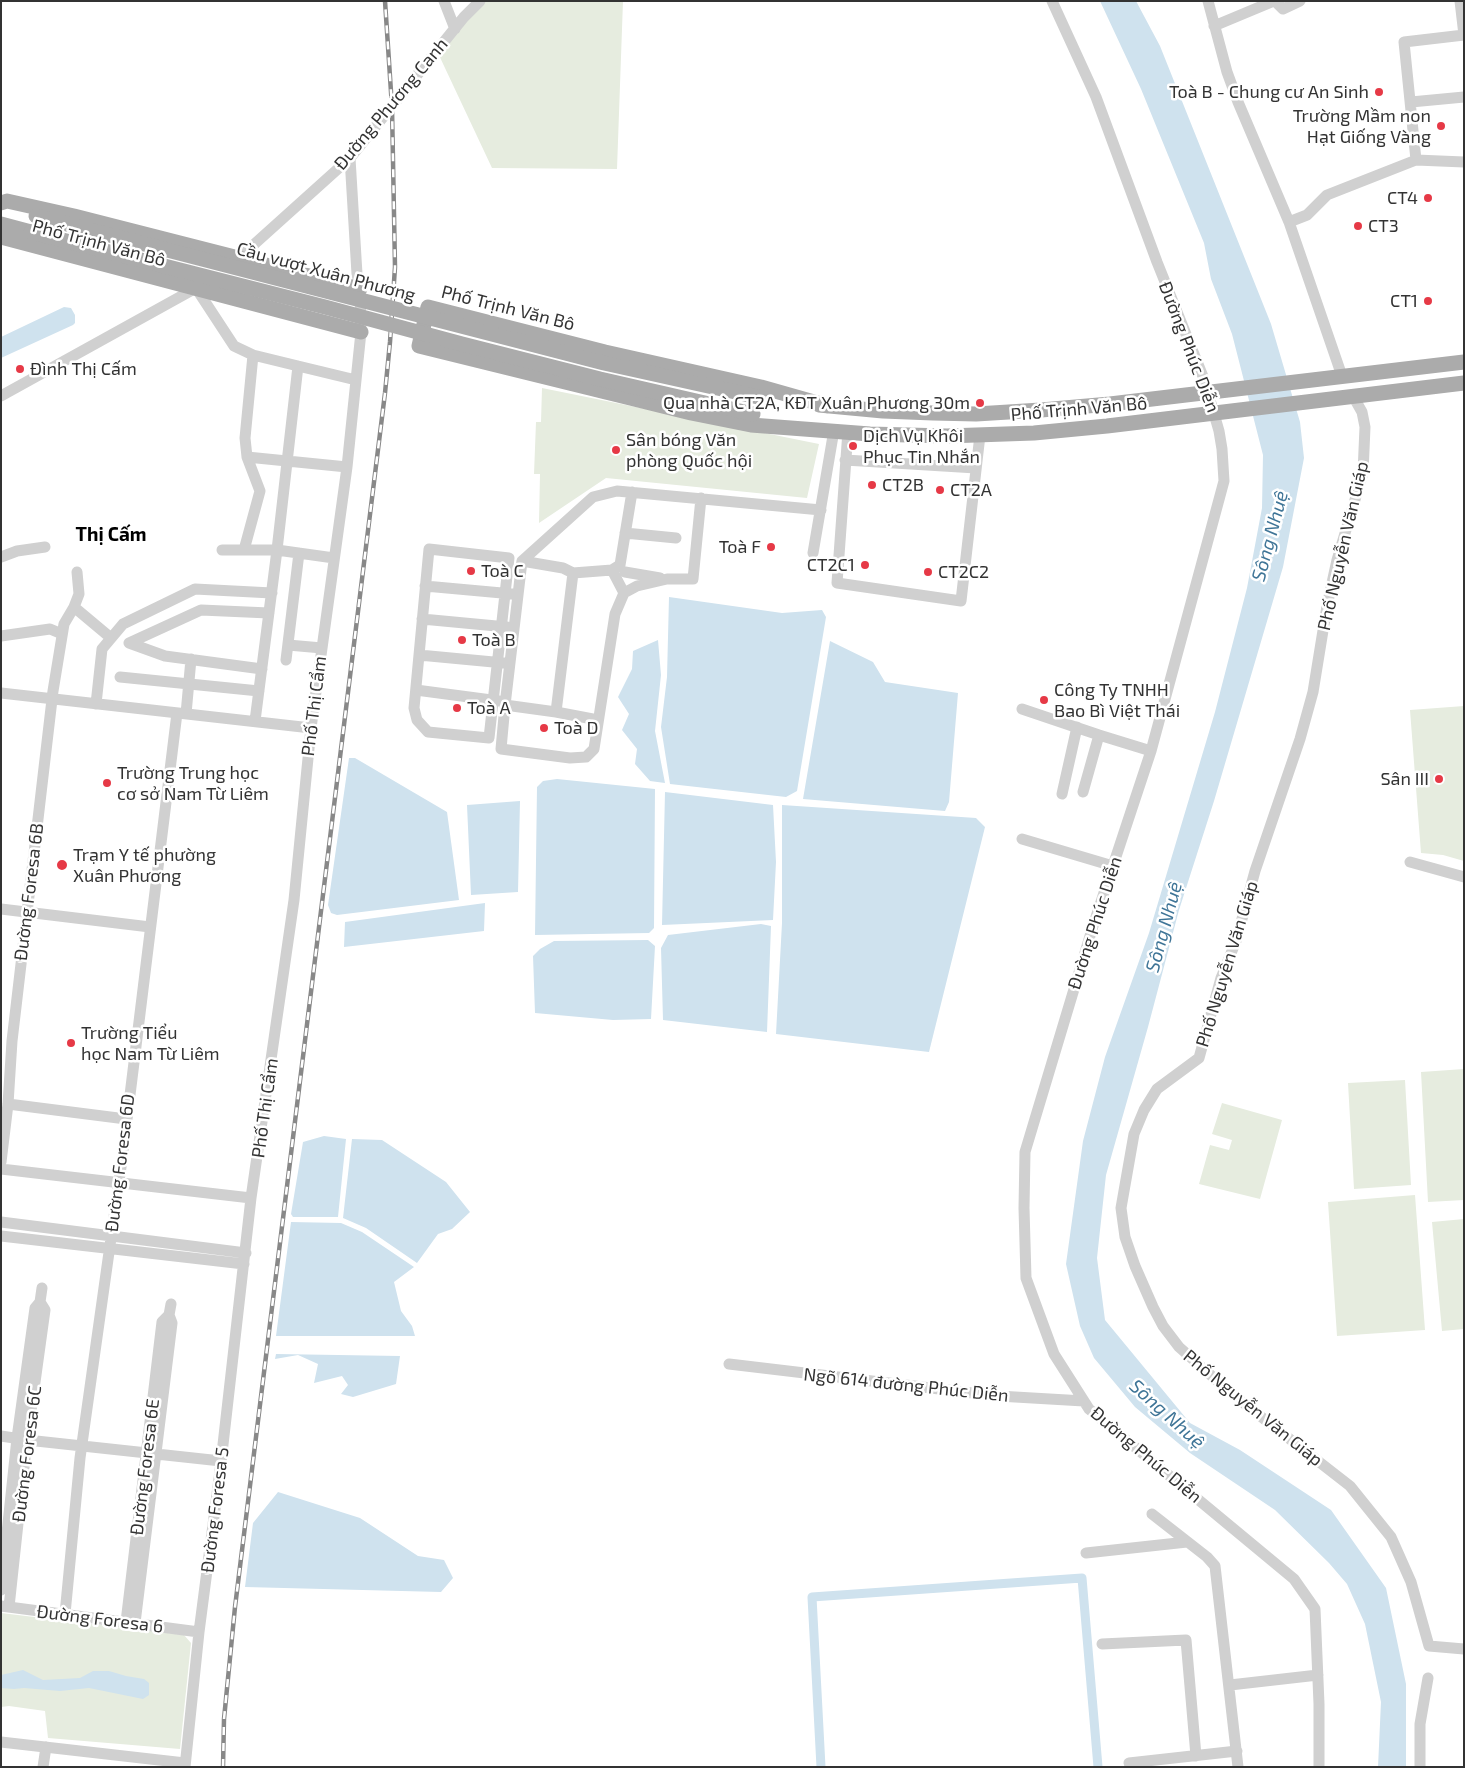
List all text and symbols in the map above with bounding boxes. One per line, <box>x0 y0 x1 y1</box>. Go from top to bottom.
street label: Đường Phương Canh <box>330 34 452 174</box>
place label: Toà B - Chung cư An Sinh <box>1169 81 1369 103</box>
marker: Toà B - Chung cư An Sinh <box>1373 86 1385 98</box>
place label: Trường Mầm non Hạt Giống Vàng <box>1293 105 1431 148</box>
marker: Trường Mầm non Hạt Giống Vàng <box>1435 120 1447 132</box>
place label: CT4 <box>1387 187 1418 209</box>
marker: CT4 <box>1422 192 1434 204</box>
street label: Phố Trịnh Văn Bô <box>30 215 168 271</box>
place label: CT3 <box>1368 215 1399 237</box>
marker: CT3 <box>1352 220 1364 232</box>
street label: Cầu vượt Xuân Phương <box>234 238 418 306</box>
street label: Đường Phúc Diễn <box>1154 279 1224 415</box>
street label: Phố Trịnh Văn Bô <box>439 281 577 335</box>
place label: CT1 <box>1390 290 1418 312</box>
marker: CT1 <box>1422 295 1434 307</box>
place label: Đình Thị Cấm <box>30 358 137 380</box>
marker: Đình Thị Cấm <box>14 363 26 375</box>
place label: Qua nhà CT2A, KĐT Xuân Phương 30m <box>663 392 970 414</box>
street label: Phố Trịnh Văn Bô <box>1010 392 1148 426</box>
marker: Qua nhà CT2A, KĐT Xuân Phương 30m <box>974 397 986 409</box>
place label: Dịch Vụ Khôi Phục Tin Nhắn <box>863 425 980 468</box>
place label: Sân bóng Văn phòng Quốc hội <box>626 429 752 472</box>
marker: Dịch Vụ Khôi Phục Tin Nhắn <box>847 440 859 452</box>
marker: Sân bóng Văn phòng Quốc hội <box>610 444 622 456</box>
street label: Phố Nguyễn Văn Giáp <box>1313 459 1373 633</box>
place label: CT2B <box>882 474 924 496</box>
marker: CT2B <box>866 479 878 491</box>
place label: CT2A <box>950 479 992 501</box>
marker: CT2A <box>934 484 946 496</box>
water label: Sông Nhuệ <box>1247 488 1293 584</box>
district label: Thị Cấm <box>76 524 146 546</box>
place label: Toà F <box>719 536 761 558</box>
marker: Toà F <box>765 541 777 553</box>
place label: CT2C1 <box>807 554 855 576</box>
marker: CT2C1 <box>859 559 871 571</box>
place label: Toà C <box>481 560 524 582</box>
place label: CT2C2 <box>938 561 989 583</box>
marker: Toà C <box>465 565 477 577</box>
marker: CT2C2 <box>922 566 934 578</box>
place label: Toà B <box>472 629 516 651</box>
marker: Toà B <box>456 634 468 646</box>
street label: Phố Thị Cẩm <box>297 655 331 757</box>
place label: Công Ty TNHH Bao Bì Việt Thái <box>1054 679 1180 722</box>
marker: Công Ty TNHH Bao Bì Việt Thái <box>1038 694 1050 706</box>
place label: Toà A <box>467 697 511 719</box>
marker: Toà A <box>451 702 463 714</box>
place label: Toà D <box>554 717 599 739</box>
marker: Toà D <box>538 722 550 734</box>
place label: Trường Trung học cơ sở Nam Từ Liêm <box>117 762 269 804</box>
place label: Sân III <box>1380 768 1429 790</box>
marker: Sân III <box>1433 773 1445 785</box>
marker: Trường Trung học cơ sở Nam Từ Liêm <box>101 777 113 789</box>
street label: Đường Foresa 6B <box>10 822 48 962</box>
place label: Trạm Y tế phường Xuân Phương <box>73 844 216 886</box>
street label: Đường Phúc Diễn <box>1063 854 1127 992</box>
marker: Trạm Y tế phường Xuân Phương <box>55 858 69 872</box>
street label: Phố Nguyễn Văn Giáp <box>1191 878 1263 1050</box>
water label: Sông Nhuệ <box>1141 879 1187 975</box>
place label: Trường Tiểu học Nam Từ Liêm <box>81 1022 220 1064</box>
marker: Trường Tiểu học Nam Từ Liêm <box>65 1037 77 1049</box>
street label: Phố Thị Cẩm <box>247 1057 283 1159</box>
street label: Đường Foresa 6D <box>101 1093 139 1233</box>
street label: Phố Nguyễn Văn Giáp <box>1179 1345 1327 1471</box>
street label: Ngõ 614 đường Phúc Diễn <box>802 1363 1010 1407</box>
water label: Sông Nhuệ <box>1125 1374 1209 1454</box>
street label: Đường Foresa 6C <box>8 1384 46 1524</box>
street label: Đường Foresa 6E <box>126 1397 164 1537</box>
street label: Đường Phúc Diễn <box>1086 1402 1206 1508</box>
street label: Đường Foresa 5 <box>197 1446 233 1574</box>
street label: Đường Foresa 6 <box>35 1601 165 1637</box>

